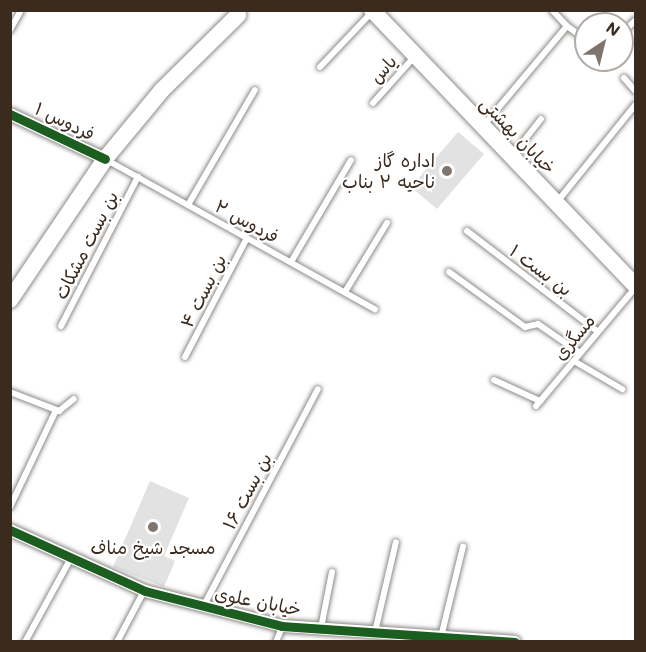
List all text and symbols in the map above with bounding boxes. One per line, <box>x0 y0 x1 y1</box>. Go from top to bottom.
north arrow <box>574 12 634 72</box>
text: N <box>602 16 624 41</box>
street label: یاس <box>365 50 401 88</box>
street label: خیابان بهشتی <box>476 92 560 178</box>
street label: فردوس ۱ <box>32 97 98 145</box>
place label: اداره گاز ناحیه ۲ بناب <box>342 150 435 192</box>
marker: اداره گاز ناحیه ۲ بناب <box>440 164 454 178</box>
street label: بن بست مشکات <box>49 187 123 303</box>
street label: فردوس ۲ <box>211 195 283 247</box>
street label: بن بست ۱ <box>506 240 576 300</box>
street label: بن بست ۴ <box>175 251 231 331</box>
street label: مسگری <box>549 310 599 364</box>
street label: بن بست ۱۶ <box>218 449 276 533</box>
marker: مسجد شیخ مناف <box>146 520 160 534</box>
place label: مسجد شیخ مناف <box>91 536 215 558</box>
street label: خیابان علوی <box>213 582 303 620</box>

